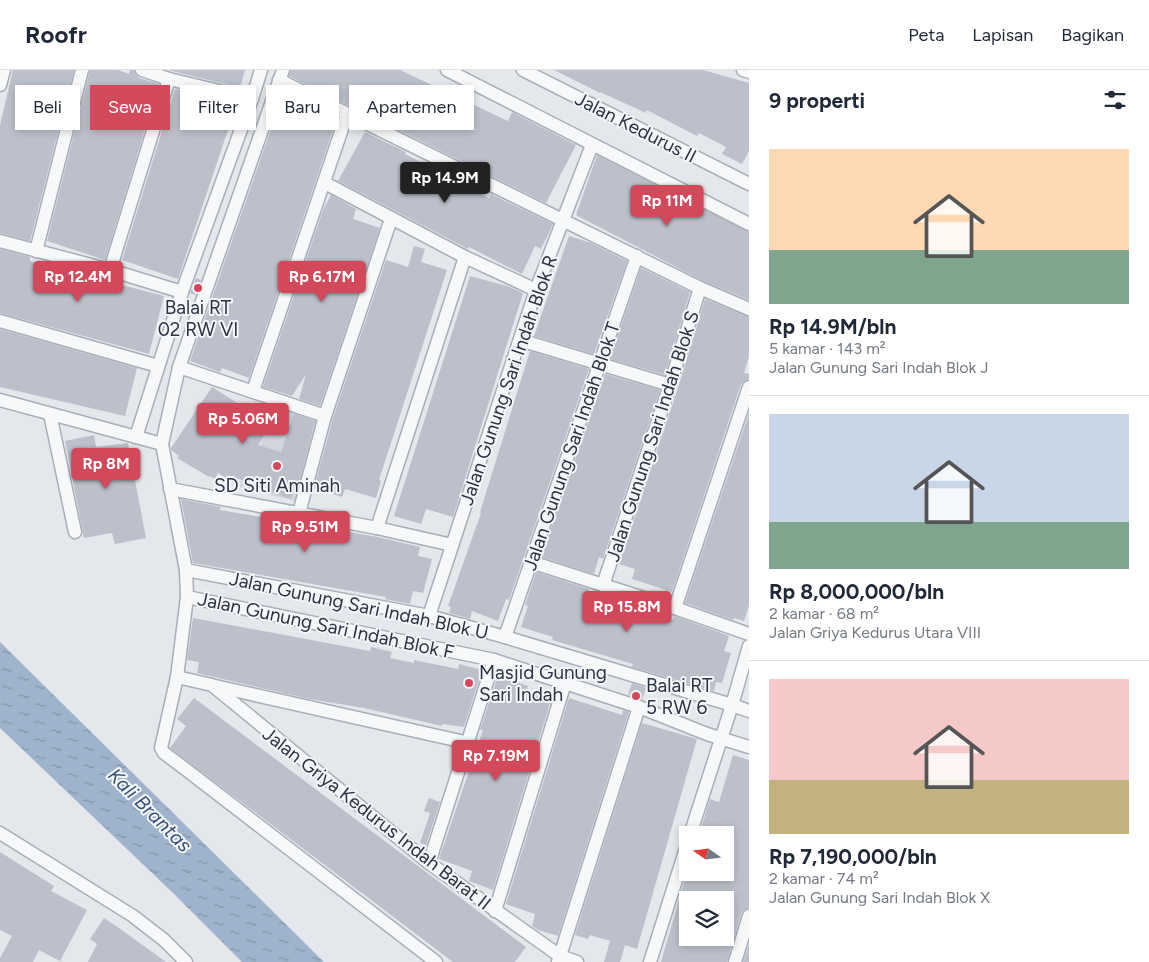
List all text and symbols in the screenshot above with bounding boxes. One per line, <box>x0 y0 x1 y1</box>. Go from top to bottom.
text: Roofr <box>25 20 87 49</box>
text: Peta <box>908 24 944 46</box>
text: Lapisan <box>972 24 1033 46</box>
text: Bagikan <box>1061 24 1124 46</box>
chip: Beli <box>15 85 80 130</box>
chip: Sewa <box>90 85 170 130</box>
chip: Filter <box>180 85 256 130</box>
chip: Baru <box>266 85 339 130</box>
chip: Apartemen <box>349 85 474 130</box>
icon: filters <box>1101 86 1129 114</box>
street label: Jalan Kedurus II <box>571 87 700 168</box>
text: 9 properti <box>769 88 865 113</box>
pin: Rp 14.9M <box>393 162 497 204</box>
text: Rp 14.9M <box>411 168 479 187</box>
icon: home <box>904 181 994 271</box>
pin: Rp 11M <box>626 184 708 227</box>
text: Rp 11M <box>642 191 692 210</box>
street label: Jalan Gunung Sari Indah Blok R <box>455 252 562 508</box>
pin: Rp 12.4M <box>26 260 130 303</box>
pin: Rp 6.17M <box>270 260 374 303</box>
text: Rp 12.4M <box>44 267 112 286</box>
text: Rp 6.17M <box>289 267 355 286</box>
marker: Balai RT 02 RW VI <box>192 282 204 294</box>
place label: Balai RT 02 RW VI <box>158 296 238 341</box>
street label: Jalan Gunung Sari Indah Blok S <box>601 308 704 565</box>
text: Rp 14.9M/bln <box>769 314 896 339</box>
street label: Jalan Gunung Sari Indah Blok T <box>518 318 625 573</box>
text: 5 kamar · 143 m² <box>769 339 886 358</box>
text: Jalan Gunung Sari Indah Blok J <box>769 358 988 377</box>
pin: Rp 5.06M <box>191 402 295 445</box>
text: Rp 5.06M <box>208 409 278 428</box>
icon: home <box>904 447 994 537</box>
pin: Rp 8M <box>71 448 141 490</box>
text: Rp 8M <box>82 454 130 473</box>
marker: SD Siti Aminah <box>271 460 283 472</box>
place label: SD Siti Aminah <box>214 474 340 497</box>
pin: Rp 9.51M <box>253 510 357 553</box>
text: Rp 9.51M <box>272 517 338 536</box>
street label: Jalan Gunung Sari Indah Blok U <box>227 567 491 644</box>
text: Rp 8,000,000/bln <box>769 579 944 604</box>
street label: Jalan Gunung Sari Indah Blok F <box>196 587 456 664</box>
pin: Rp 15.8M <box>575 590 679 633</box>
text: Rp 15.8M <box>593 597 661 616</box>
text: 2 kamar · 68 m² <box>769 604 879 623</box>
text: Jalan Griya Kedurus Utara VIII <box>769 623 981 642</box>
place label: Masjid Gunung Sari Indah <box>479 661 607 706</box>
place label: Balai RT 5 RW 6 <box>646 674 713 719</box>
marker: Masjid Gunung Sari Indah <box>463 677 475 689</box>
marker: Balai RT 5 RW 6 <box>630 690 642 702</box>
icon: home <box>904 712 994 802</box>
street label: Jalan Griya Kedurus Indah Barat II <box>258 722 496 915</box>
pin: Rp 7.19M <box>444 740 548 782</box>
text: Rp 7.19M <box>463 746 529 765</box>
water label: Kali Brantas <box>103 763 197 857</box>
north arrow <box>679 826 734 881</box>
map controls <box>679 826 734 946</box>
text: Rp 7,190,000/bln <box>769 844 937 869</box>
text: 2 kamar · 74 m² <box>769 869 879 888</box>
text: Jalan Gunung Sari Indah Blok X <box>769 888 990 907</box>
button: layers <box>679 891 734 946</box>

